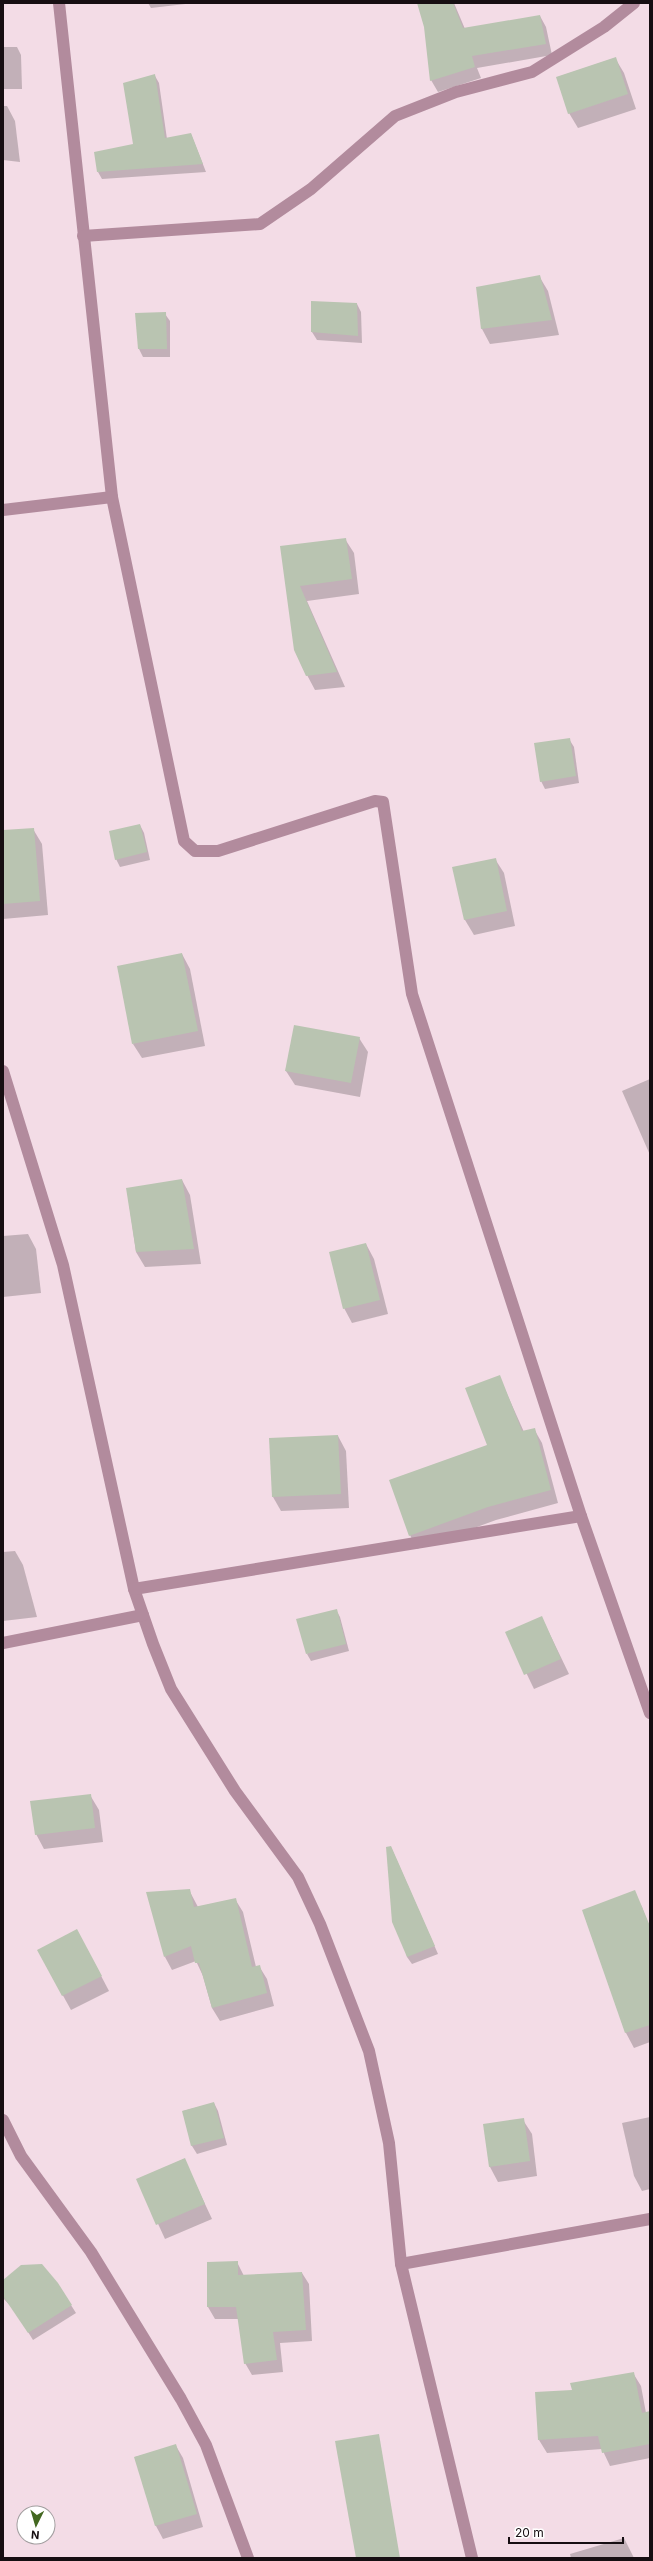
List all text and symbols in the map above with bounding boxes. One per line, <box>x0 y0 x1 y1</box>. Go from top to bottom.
north arrow <box>16 2505 56 2545</box>
scale bar <box>509 2519 623 2545</box>
text: 20 m <box>515 2525 544 2540</box>
text: N <box>30 2528 40 2542</box>

